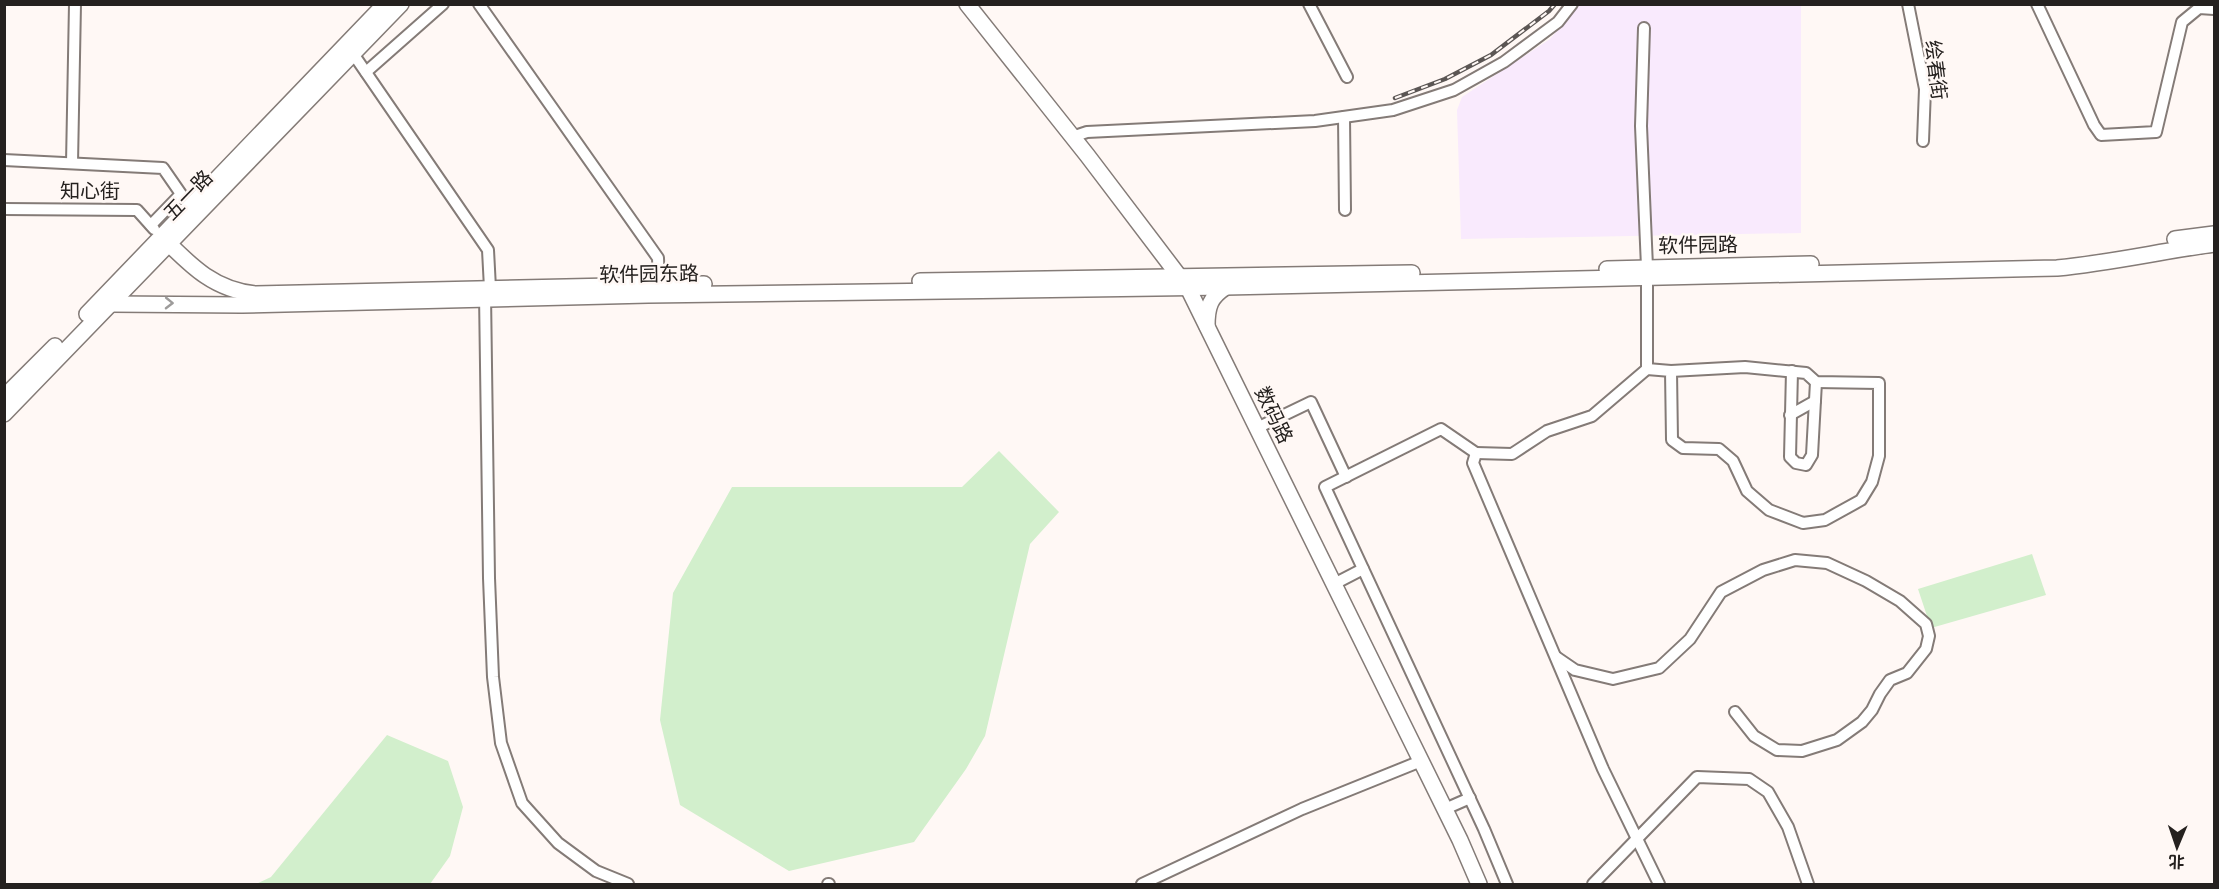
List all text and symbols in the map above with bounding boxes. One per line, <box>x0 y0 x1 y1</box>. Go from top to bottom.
street label: 绘春街 <box>1920 39 1952 101</box>
street label: 五一路 <box>159 165 217 225</box>
street label: 知心街 <box>60 179 120 203</box>
street label: 软件园路 <box>1658 232 1738 258</box>
street label: 软件园东路 <box>599 261 699 287</box>
one-way arrow <box>165 297 174 309</box>
street label: 数码路 <box>1250 383 1298 447</box>
north arrow <box>2147 817 2207 877</box>
text: 北 <box>2168 852 2185 871</box>

